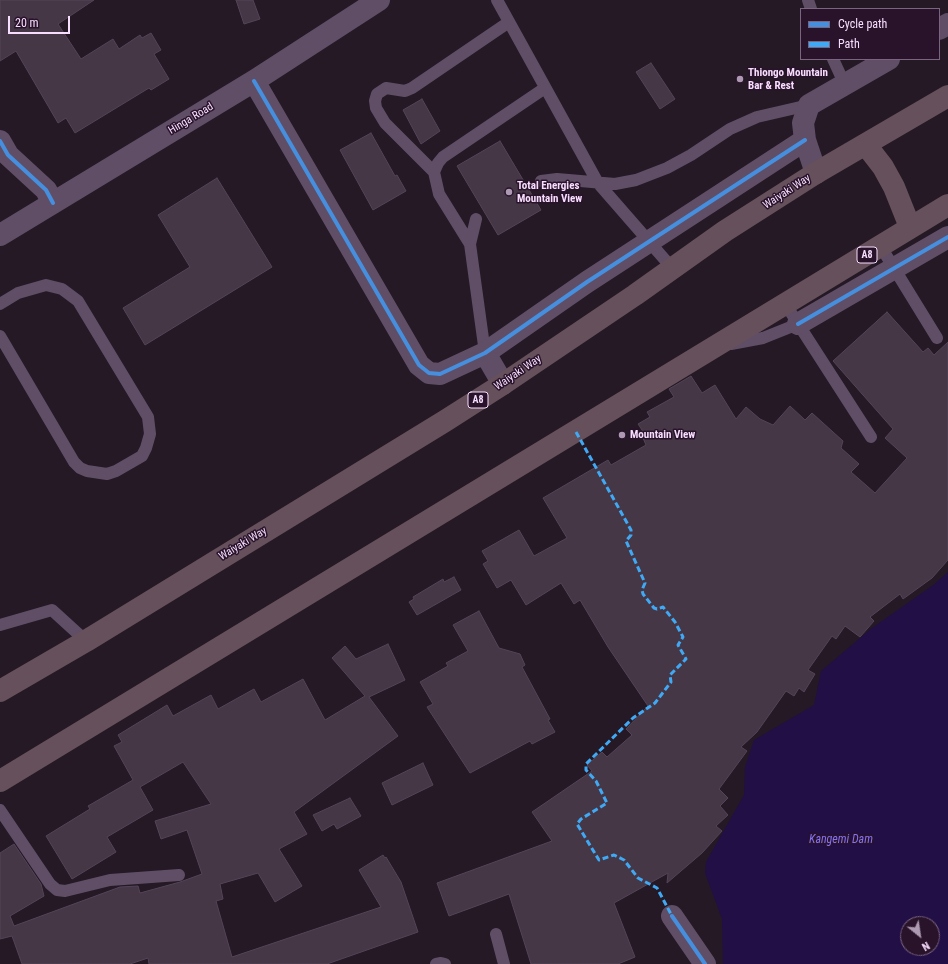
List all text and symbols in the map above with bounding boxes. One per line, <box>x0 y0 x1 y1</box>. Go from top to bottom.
scale bar <box>10 8 72 34</box>
legend <box>800 8 940 60</box>
text: 20 m <box>15 16 39 30</box>
text: Cycle path <box>838 17 887 31</box>
text: Path <box>838 37 860 51</box>
place label: Thiongo Mountain Bar & Rest <box>748 66 828 92</box>
marker: Thiongo Mountain Bar & Rest <box>735 74 745 84</box>
street label: Hinga Road <box>166 100 216 138</box>
street label: Waiyaki Way <box>761 172 813 212</box>
place label: Total Energies Mountain View <box>517 179 582 205</box>
marker: Total Energies Mountain View <box>504 187 514 197</box>
road number: A8 <box>857 247 877 263</box>
street label: Waiyaki Way <box>492 353 544 393</box>
road number: A8 <box>468 392 488 408</box>
place label: Mountain View <box>630 428 695 442</box>
marker: Mountain View <box>617 430 627 440</box>
street label: Waiyaki Way <box>217 525 269 563</box>
water label: Kangemi Dam <box>809 833 873 847</box>
north arrow <box>900 916 940 956</box>
text: N <box>920 939 932 953</box>

